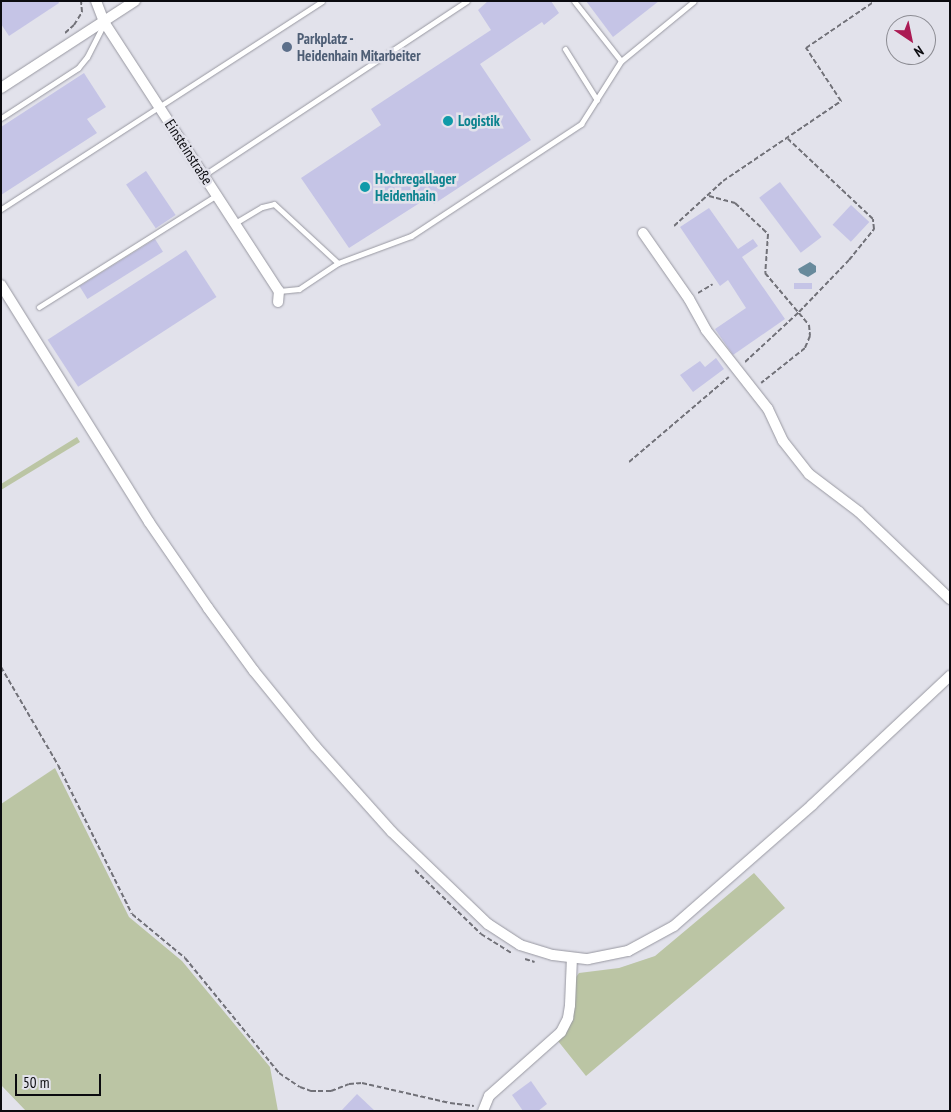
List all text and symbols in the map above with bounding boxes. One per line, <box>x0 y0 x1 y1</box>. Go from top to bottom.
north arrow <box>886 15 936 65</box>
place label: Parkplatz - Heidenhain Mitarbeiter <box>297 29 421 64</box>
marker: Parkplatz - Heidenhain Mitarbeiter <box>281 41 293 53</box>
text: N <box>911 42 927 61</box>
place label: Logistik <box>458 112 500 130</box>
marker: Logistik <box>442 115 454 127</box>
street label: Einsteinstraße <box>161 116 217 188</box>
place label: Hochregallager Heidenhain <box>375 169 456 204</box>
marker: Hochregallager Heidenhain <box>359 181 371 193</box>
scale bar <box>18 1064 104 1096</box>
text: 50 m <box>23 1073 49 1092</box>

